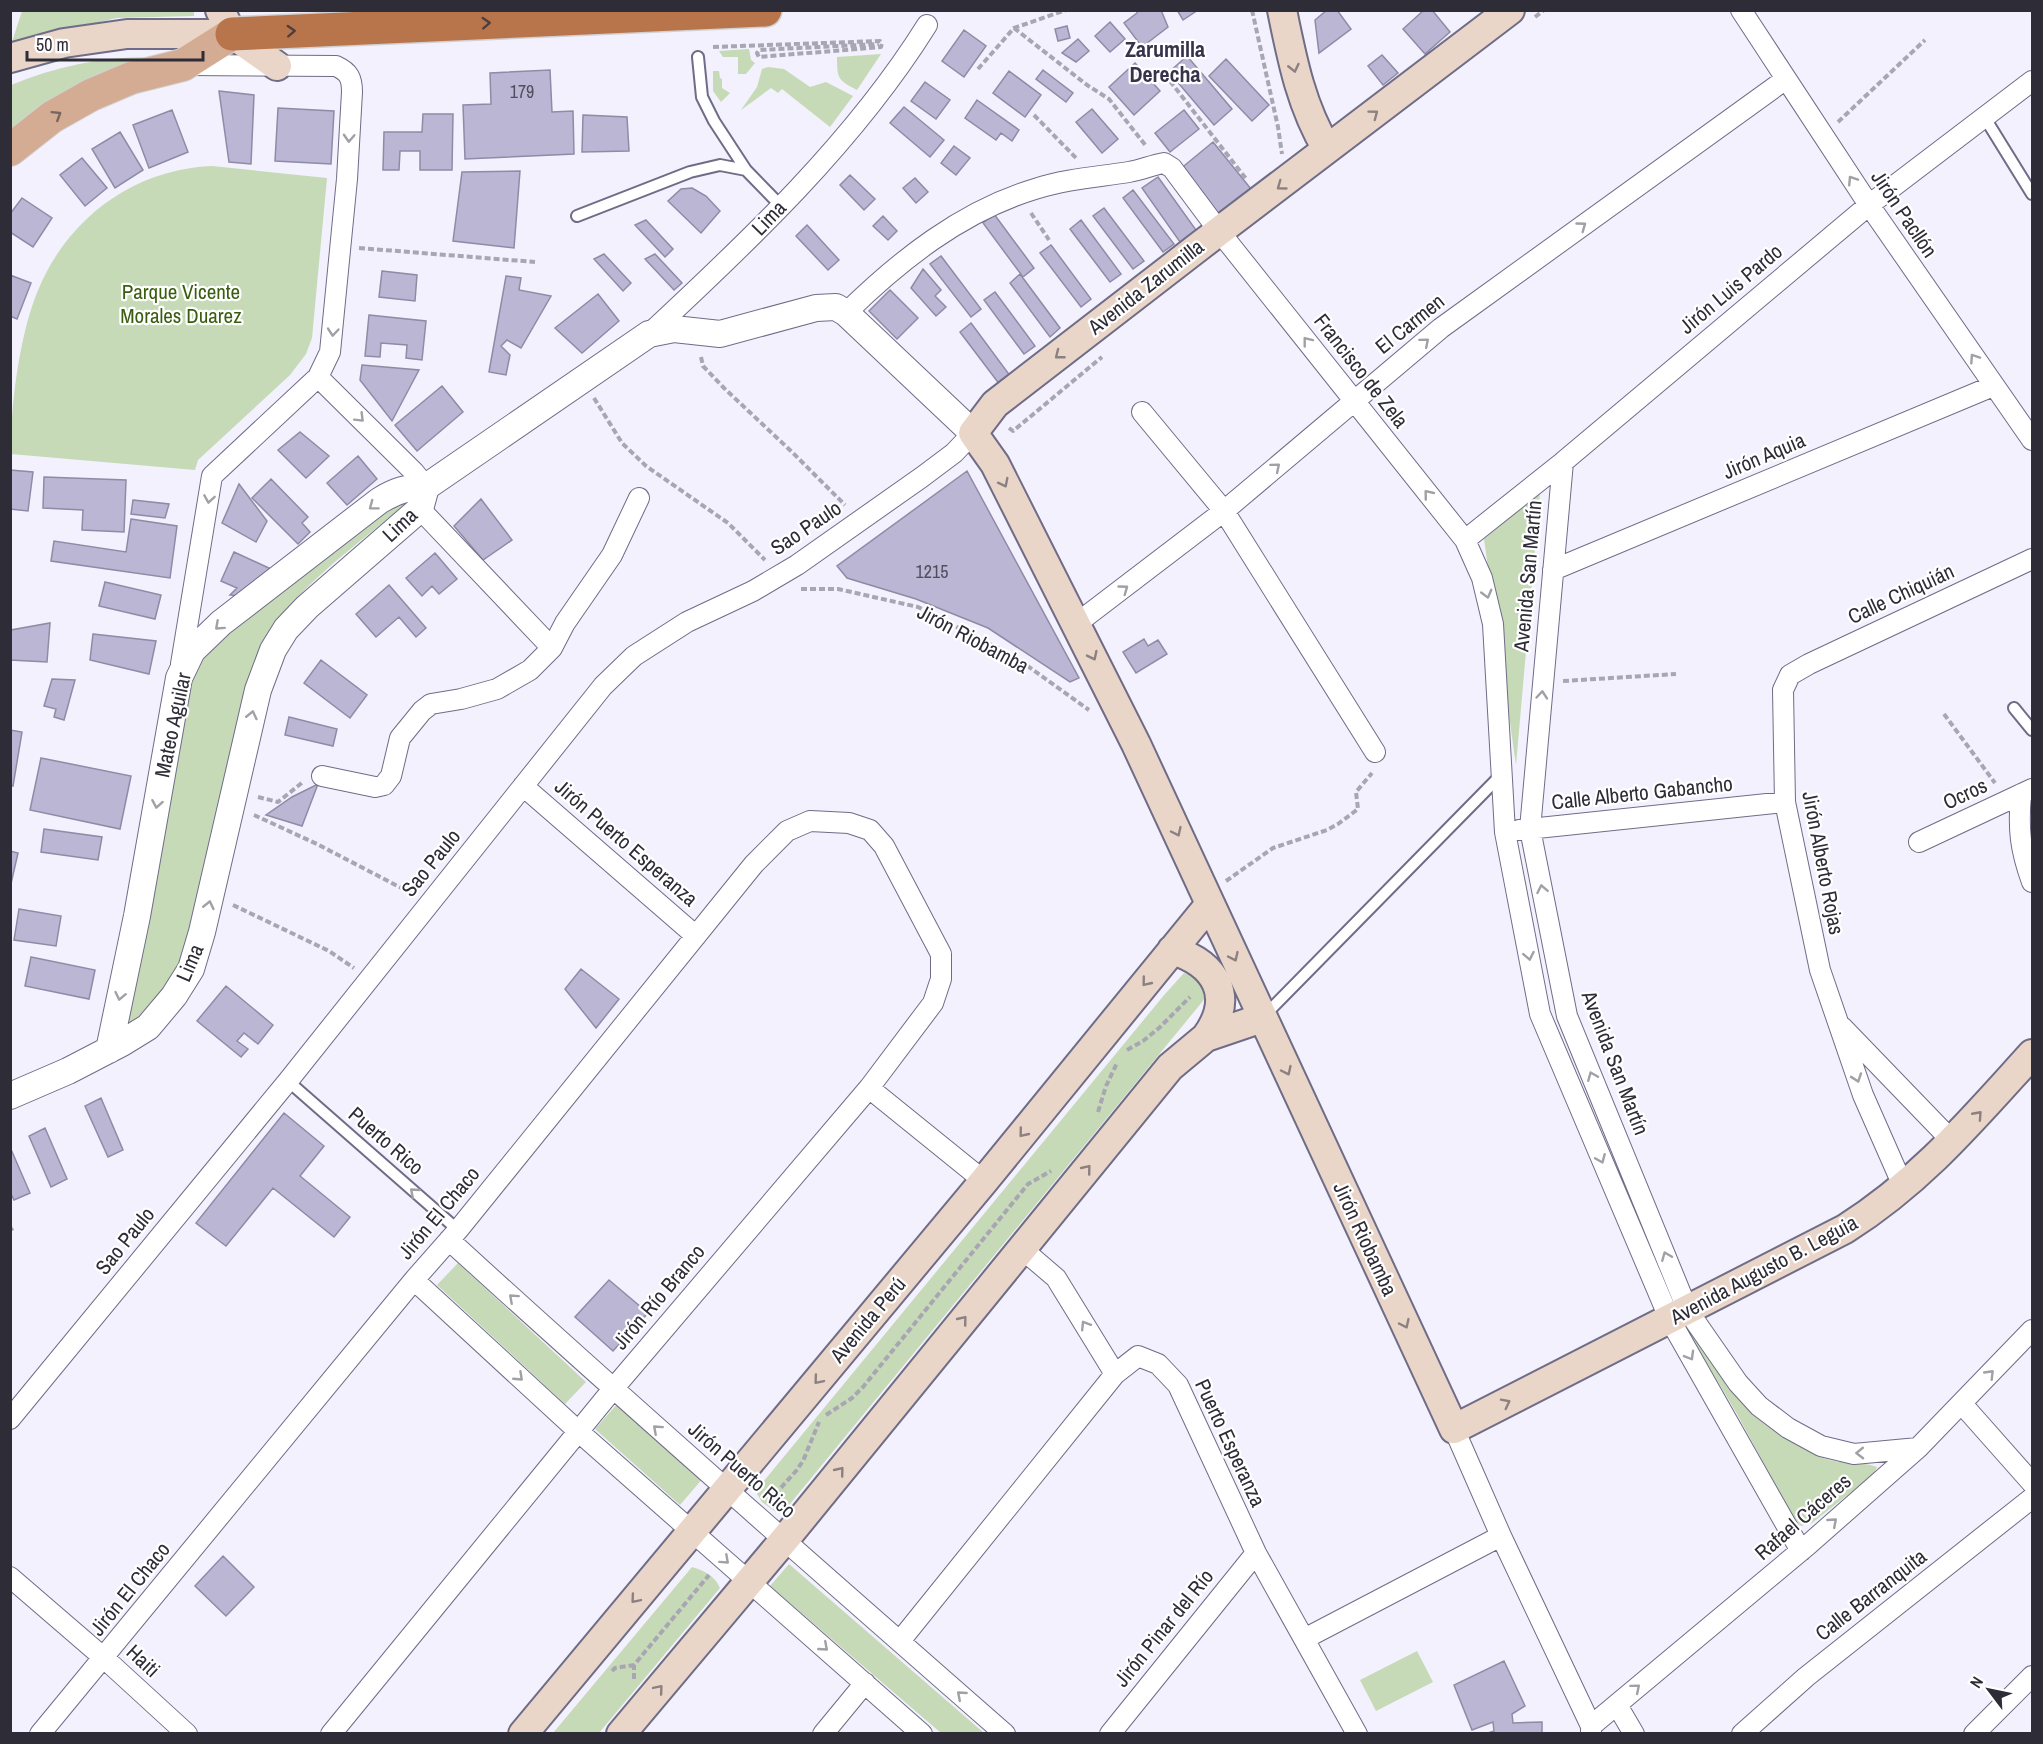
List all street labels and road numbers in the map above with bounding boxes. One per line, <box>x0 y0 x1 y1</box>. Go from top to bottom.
street label: Jirón Pacllón <box>1865 164 1944 263</box>
street label: Lima <box>745 194 793 241</box>
street label: Avenida Zarumilla <box>1081 232 1210 342</box>
street label: Jirón Luis Pardo <box>1673 237 1788 340</box>
street label: El Carmen <box>1369 287 1450 360</box>
street label: Francisco de Zela <box>1308 307 1416 434</box>
street label: Jirón Aquia <box>1718 425 1810 486</box>
street label: Sao Paulo <box>765 493 847 562</box>
street label: Avenida San Martín <box>1506 499 1549 654</box>
street label: Lima <box>376 501 424 548</box>
street label: Calle Chiquián <box>1843 556 1959 631</box>
street label: Jirón Riobamba <box>912 597 1035 680</box>
street label: Mateo Aguilar <box>147 670 198 780</box>
street label: Calle Alberto Gabancho <box>1550 769 1734 816</box>
street label: Ocros <box>1938 771 1992 816</box>
street label: Jirón Puerto Esperanza <box>549 772 704 913</box>
street label: Jirón Alberto Rojas <box>1795 789 1852 937</box>
street label: Sao Paulo <box>394 823 467 903</box>
street label: Lima <box>169 939 211 986</box>
street label: Avenida San Martín <box>1574 986 1656 1139</box>
street label: Puerto Rico <box>342 1100 430 1181</box>
street label: Jirón El Chaco <box>391 1160 486 1265</box>
street label: Jirón Riobamba <box>1326 1177 1405 1301</box>
street label: Sao Paulo <box>88 1201 161 1281</box>
street label: Avenida Augusto B. Leguia <box>1664 1208 1863 1332</box>
street label: Jirón Río Branco <box>606 1238 711 1355</box>
street label: Avenida Perú <box>822 1270 912 1370</box>
street label: Puerto Esperanza <box>1188 1374 1273 1512</box>
street label: Jirón Puerto Rico <box>682 1415 802 1525</box>
street label: Rafael Cáceres <box>1748 1467 1857 1566</box>
street label: Jirón El Chaco <box>83 1536 176 1642</box>
street label: Calle Barranquita <box>1809 1542 1933 1647</box>
street label: Jirón Pinar del Río <box>1107 1563 1220 1693</box>
street label: Haiti <box>120 1638 167 1684</box>

